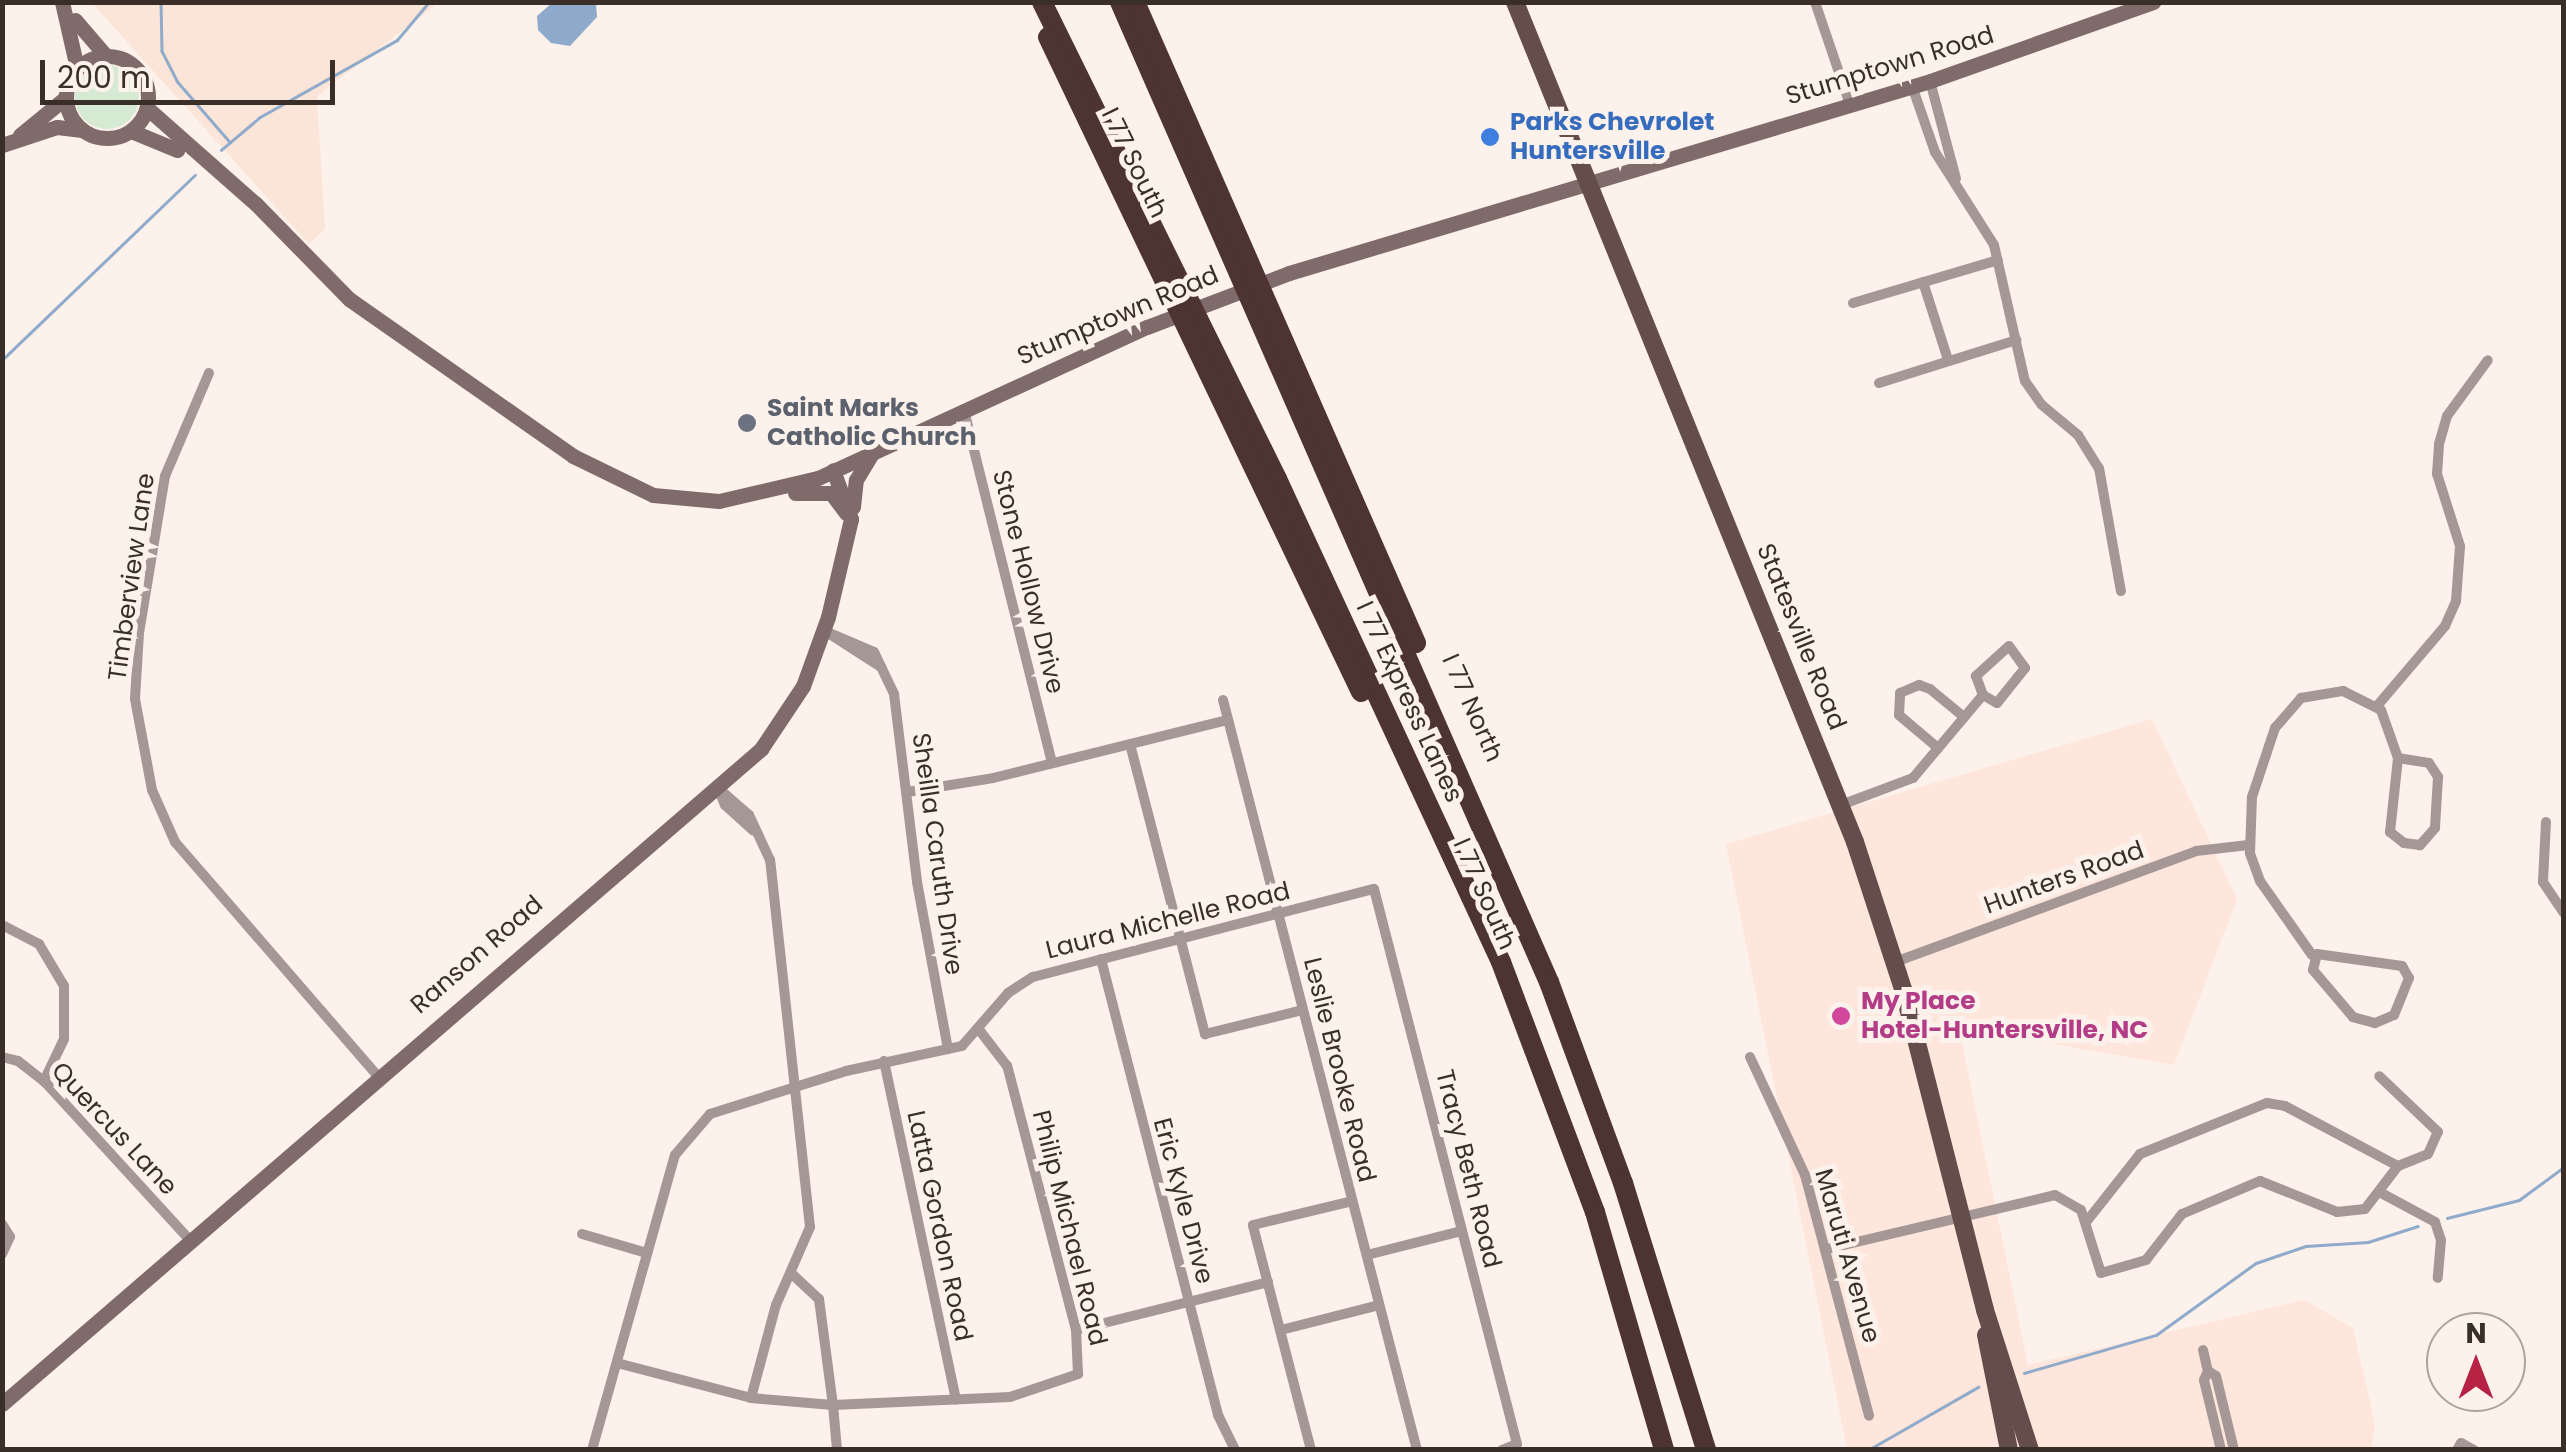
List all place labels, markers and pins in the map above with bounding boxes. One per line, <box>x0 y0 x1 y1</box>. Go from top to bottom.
place label: Parks Chevrolet Huntersville <box>1510 108 1714 167</box>
marker: Parks Chevrolet Huntersville <box>1479 126 1501 148</box>
place label: Saint Marks Catholic Church <box>767 394 977 453</box>
marker: Saint Marks Catholic Church <box>736 412 758 434</box>
place label: My Place Hotel-Huntersville, NC <box>1861 987 2148 1046</box>
marker: My Place Hotel-Huntersville, NC <box>1830 1005 1852 1027</box>

